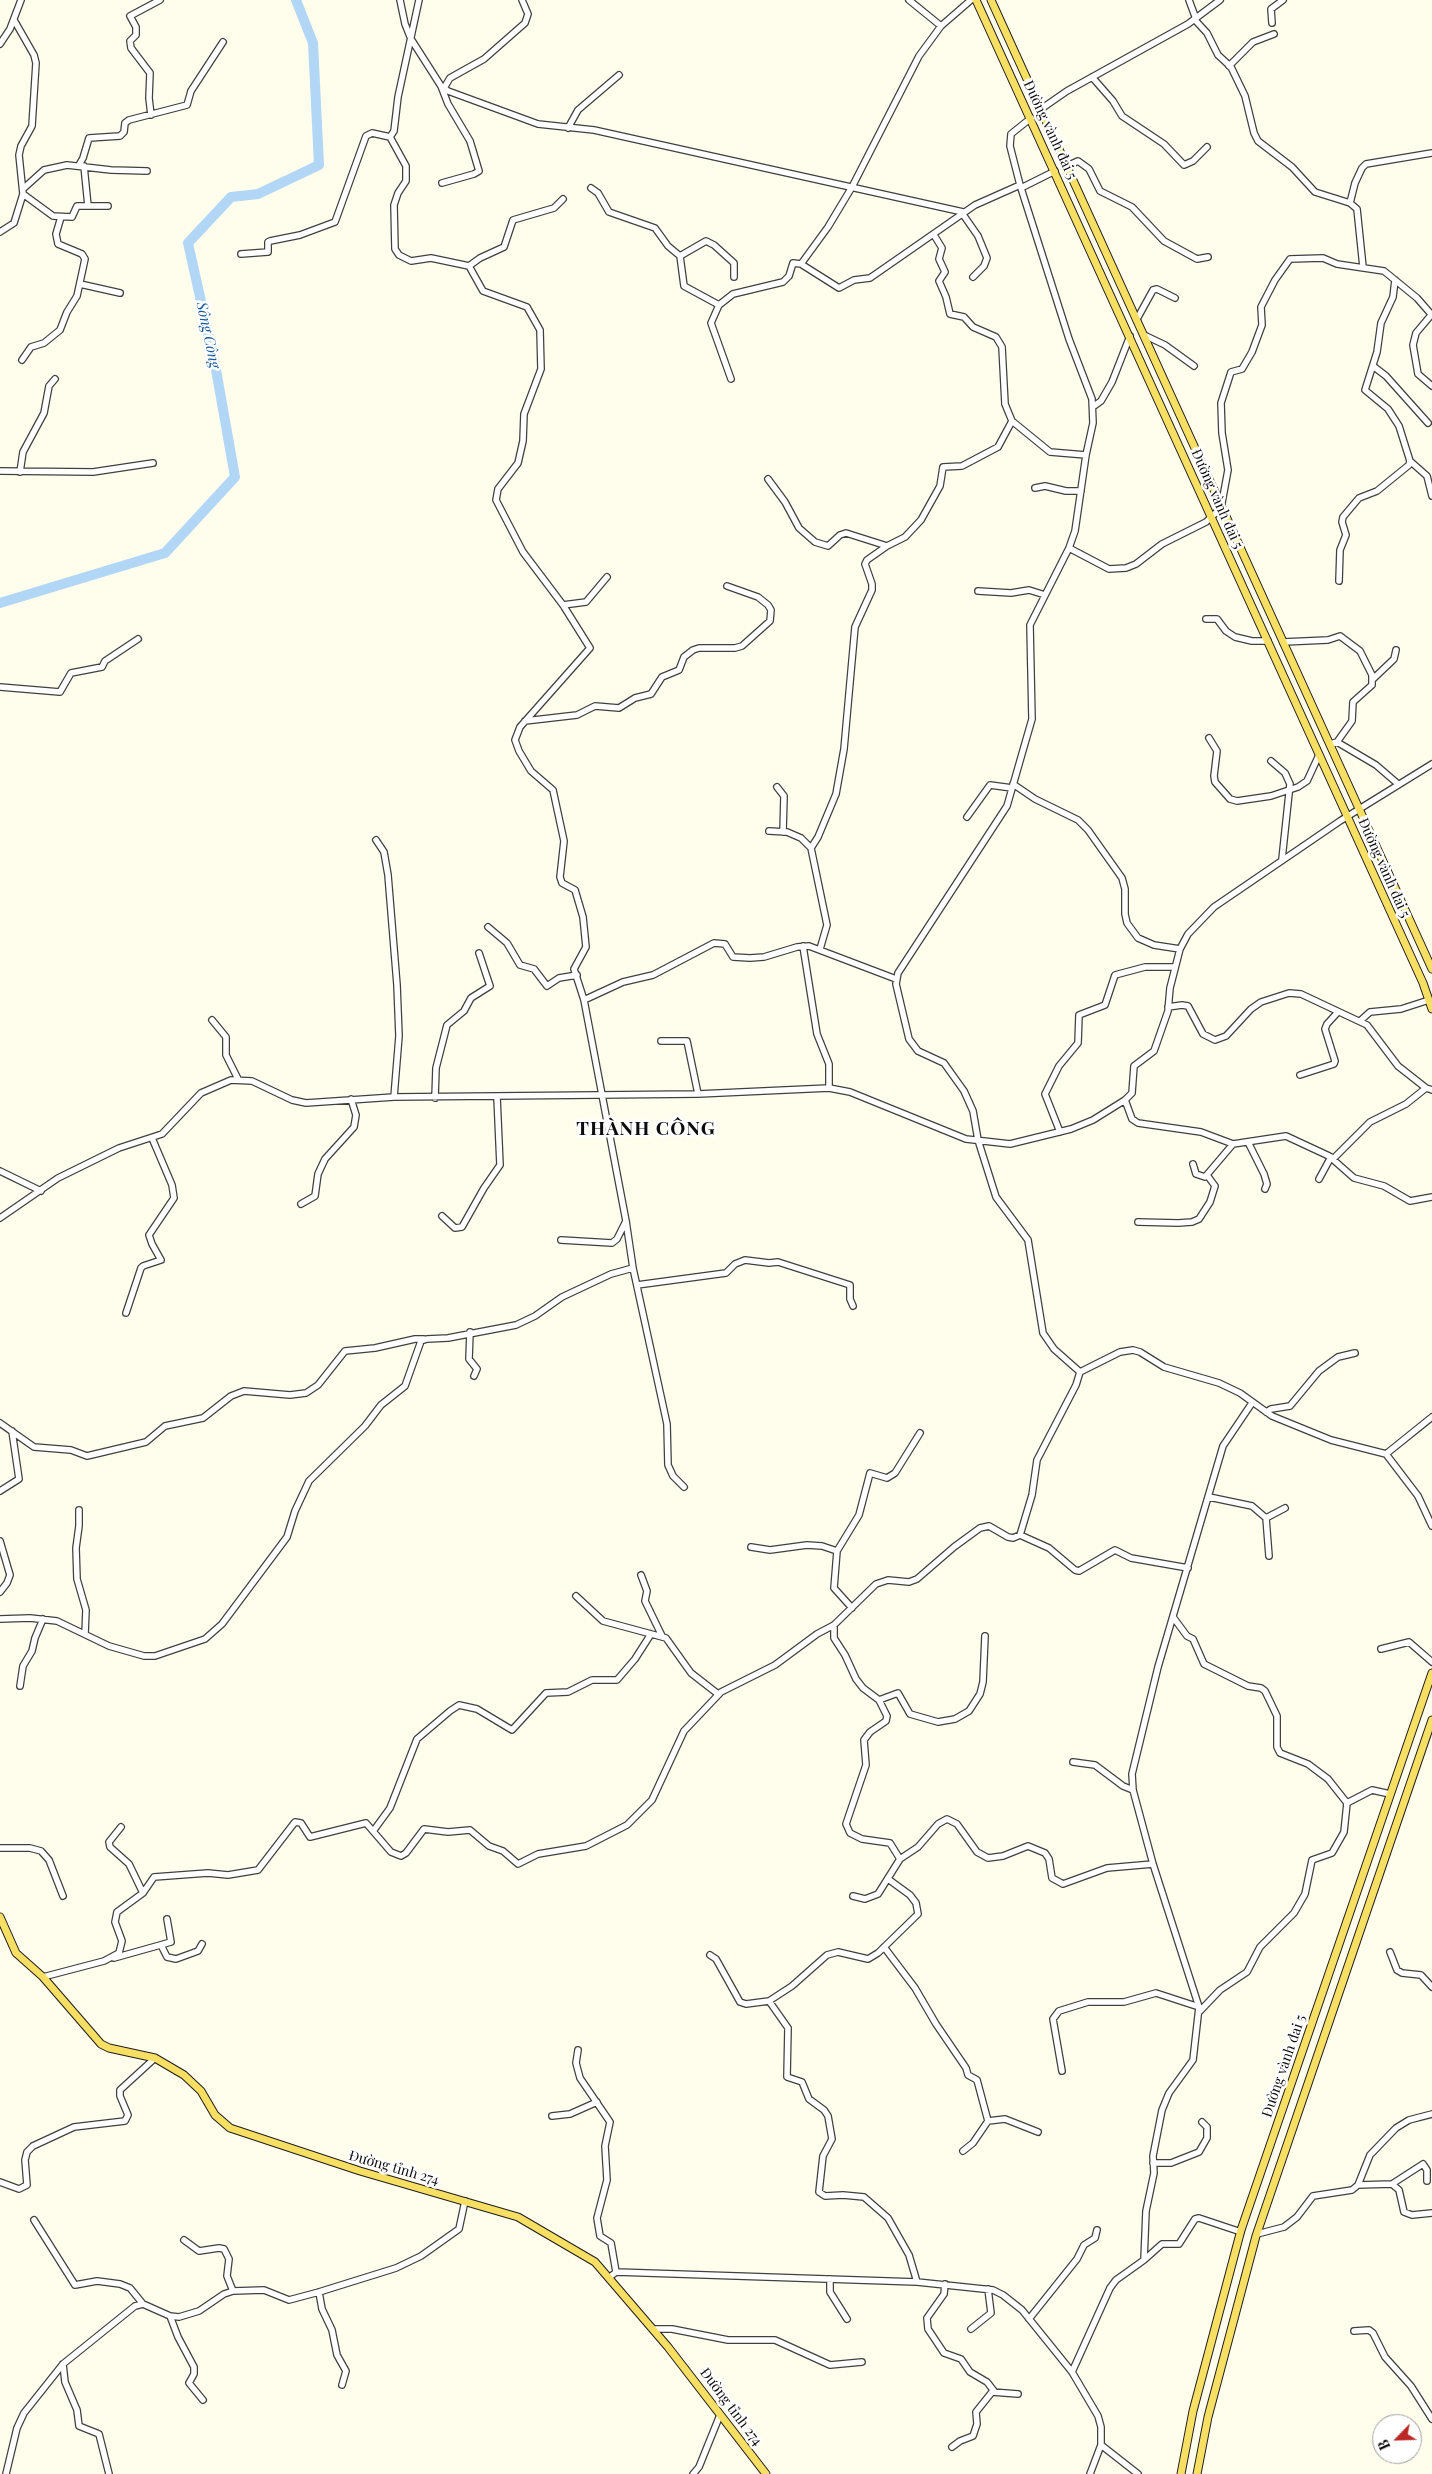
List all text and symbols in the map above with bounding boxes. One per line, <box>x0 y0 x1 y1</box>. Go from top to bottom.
street label: Đường vành đai 5 <box>1020 78 1080 182</box>
water label: Sông Công <box>192 300 224 370</box>
street label: Đường vành đai 5 <box>1187 447 1247 551</box>
street label: Đường vành đai 5 <box>1354 816 1414 920</box>
district label: THÀNH CÔNG <box>575 1118 717 1140</box>
street label: Đường vành đai 5 <box>1259 2013 1309 2119</box>
street label: Đường tỉnh 274 <box>347 2147 441 2189</box>
street label: Đường tỉnh 274 <box>696 2365 766 2449</box>
north arrow <box>1372 2414 1422 2464</box>
text: B <box>1373 2437 1394 2453</box>

